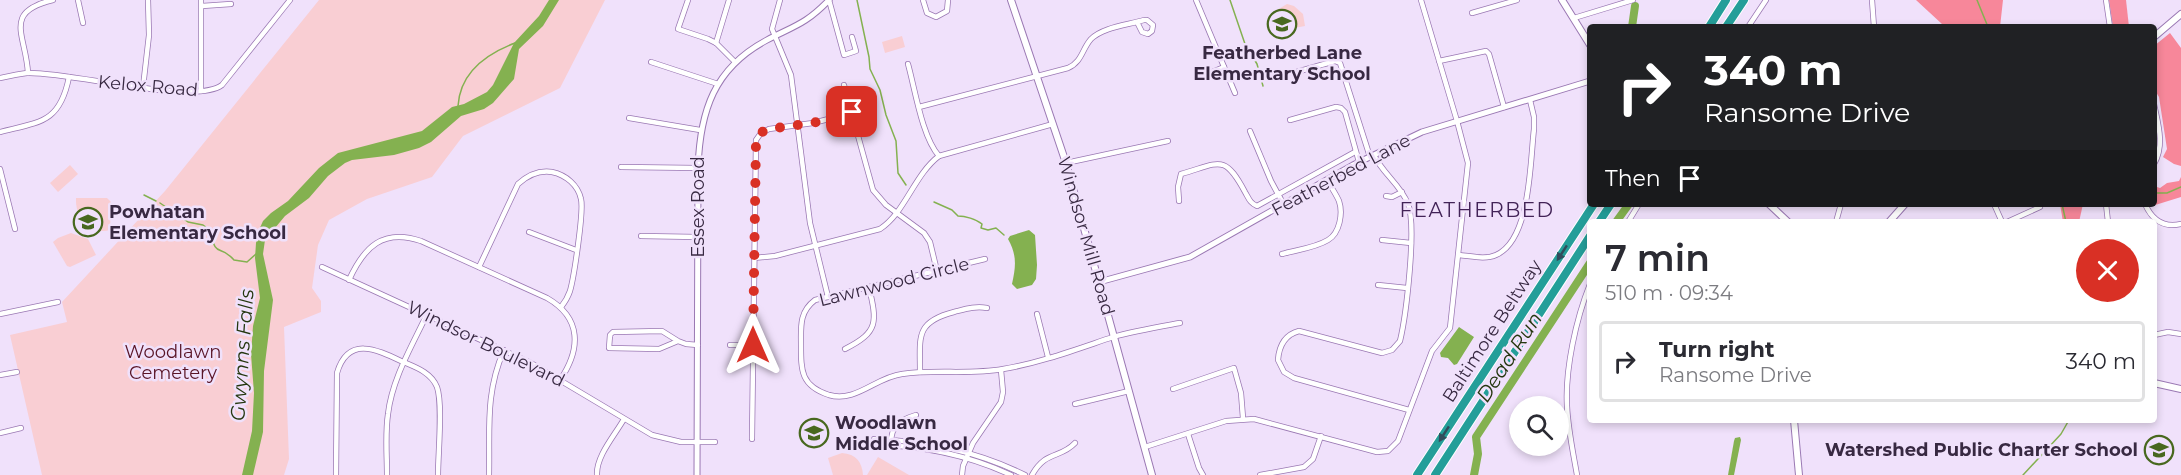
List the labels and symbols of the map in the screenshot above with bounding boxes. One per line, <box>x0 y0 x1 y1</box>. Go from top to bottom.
school or university icon: Featherbed Lane Elementary School <box>1266 8 1298 40</box>
place label: Featherbed Lane Elementary School <box>1193 42 1371 85</box>
street label: Kelox Road <box>97 71 199 101</box>
pin <box>826 86 877 137</box>
street label: Featherbed Lane <box>1268 129 1414 221</box>
street label: Windsor Mill Road <box>1053 154 1119 318</box>
street label: Essex Road <box>687 156 709 258</box>
district label: FEATHERBED <box>1399 198 1555 222</box>
place label: Powhatan Elementary School <box>109 201 286 244</box>
school or university icon: Powhatan Elementary School <box>72 206 104 238</box>
one-way arrow <box>1556 245 1567 261</box>
street label: Lawnwood Circle <box>817 253 972 311</box>
street label: Baltimore Beltway <box>1438 255 1546 406</box>
water label: Gwynns Falls <box>225 288 259 422</box>
street label: Windsor Boulevard <box>404 296 568 392</box>
water label: Dead Run <box>1471 308 1547 406</box>
position arrow <box>721 313 785 377</box>
park label: Woodlawn Cemetery <box>124 341 222 384</box>
place label: Woodlawn Middle School <box>835 412 968 455</box>
school or university icon: Woodlawn Middle School <box>798 417 830 449</box>
one-way arrow <box>1439 426 1450 442</box>
school or university icon: Watershed Public Charter School <box>2143 434 2175 466</box>
place label: Watershed Public Charter School <box>1825 439 2138 461</box>

